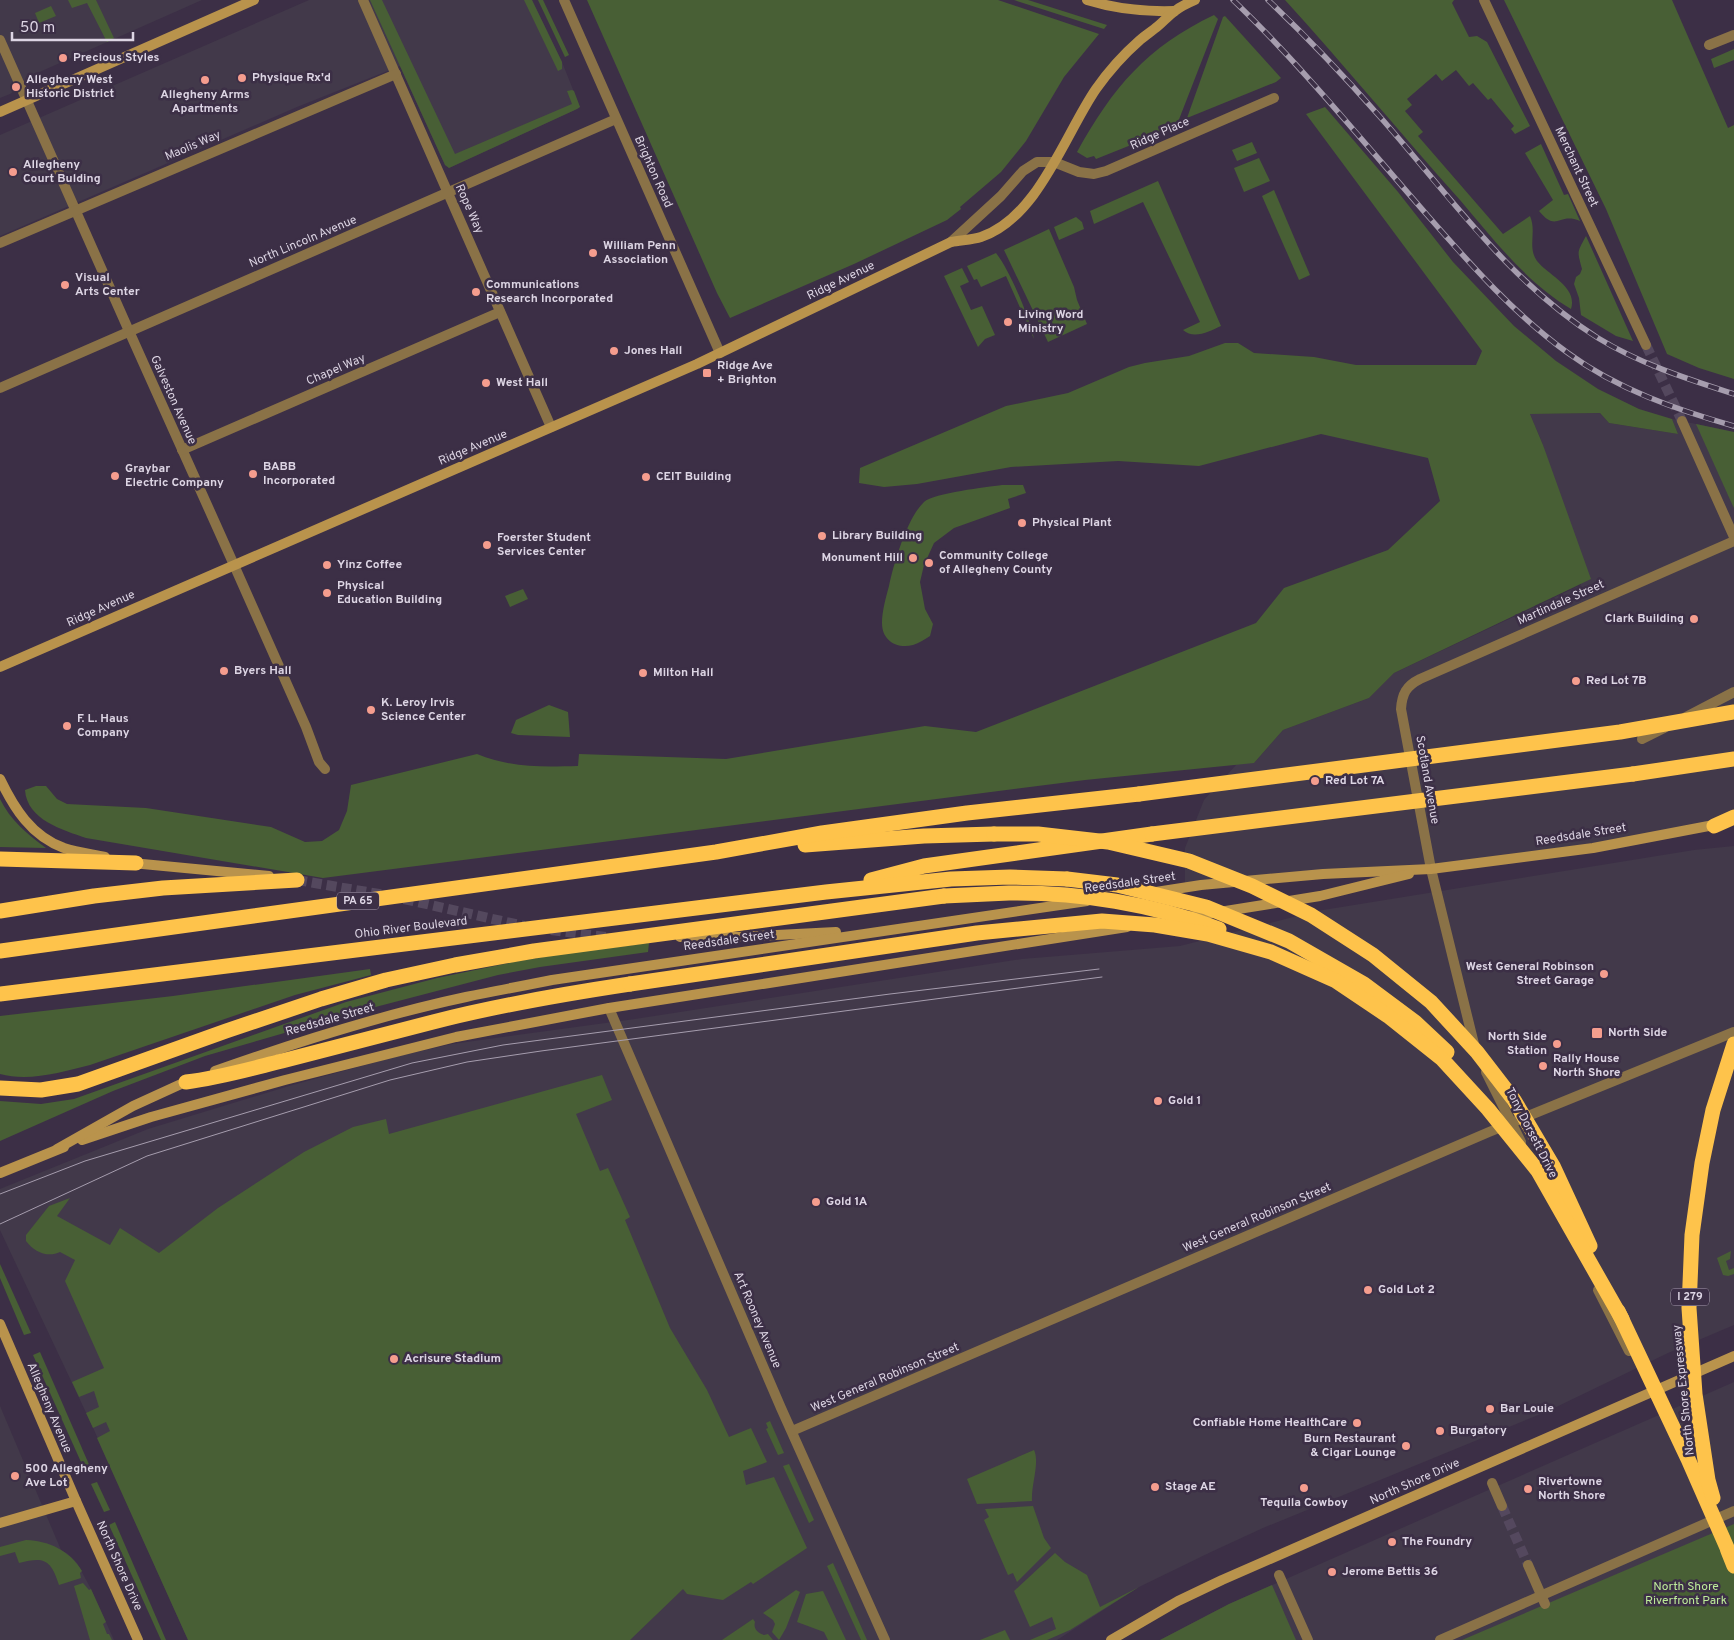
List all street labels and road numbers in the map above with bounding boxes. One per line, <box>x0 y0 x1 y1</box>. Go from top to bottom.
street label: Ridge Place <box>1128 114 1192 154</box>
street label: Merchant Street <box>1550 124 1602 210</box>
street label: Maolis Way <box>163 127 223 165</box>
street label: Brighton Road <box>630 133 676 211</box>
street label: Rope Way <box>451 182 487 236</box>
street label: North Lincoln Avenue <box>247 212 359 272</box>
street label: Ridge Avenue <box>805 258 877 304</box>
street label: Chapel Way <box>304 350 368 390</box>
street label: Galveston Avenue <box>146 353 200 447</box>
street label: Ridge Avenue <box>436 426 510 470</box>
street label: Martindale Street <box>1515 577 1607 629</box>
street label: Ridge Avenue <box>64 587 138 631</box>
street label: Scotland Avenue <box>1411 734 1443 826</box>
street label: Reedsdale Street <box>1534 820 1628 850</box>
street label: Reedsdale Street <box>1083 869 1177 897</box>
road number: PA 65 <box>337 892 379 909</box>
street label: Ohio River Boulevard <box>354 913 468 943</box>
street label: Reedsdale Street <box>682 927 776 955</box>
street label: Reedsdale Street <box>284 1000 376 1040</box>
street label: Tony Dorsett Drive <box>1501 1085 1561 1181</box>
street label: West General Robinson Street <box>1180 1179 1334 1257</box>
street label: Art Rooney Avenue <box>729 1269 785 1371</box>
road number: I 279 <box>1671 1288 1709 1305</box>
street label: North Shore Expressway <box>1669 1324 1699 1456</box>
street label: West General Robinson Street <box>808 1339 962 1417</box>
street label: Allegheny Avenue <box>23 1360 75 1456</box>
street label: North Shore Drive <box>1368 1455 1462 1509</box>
street label: North Shore Drive <box>92 1519 146 1613</box>

